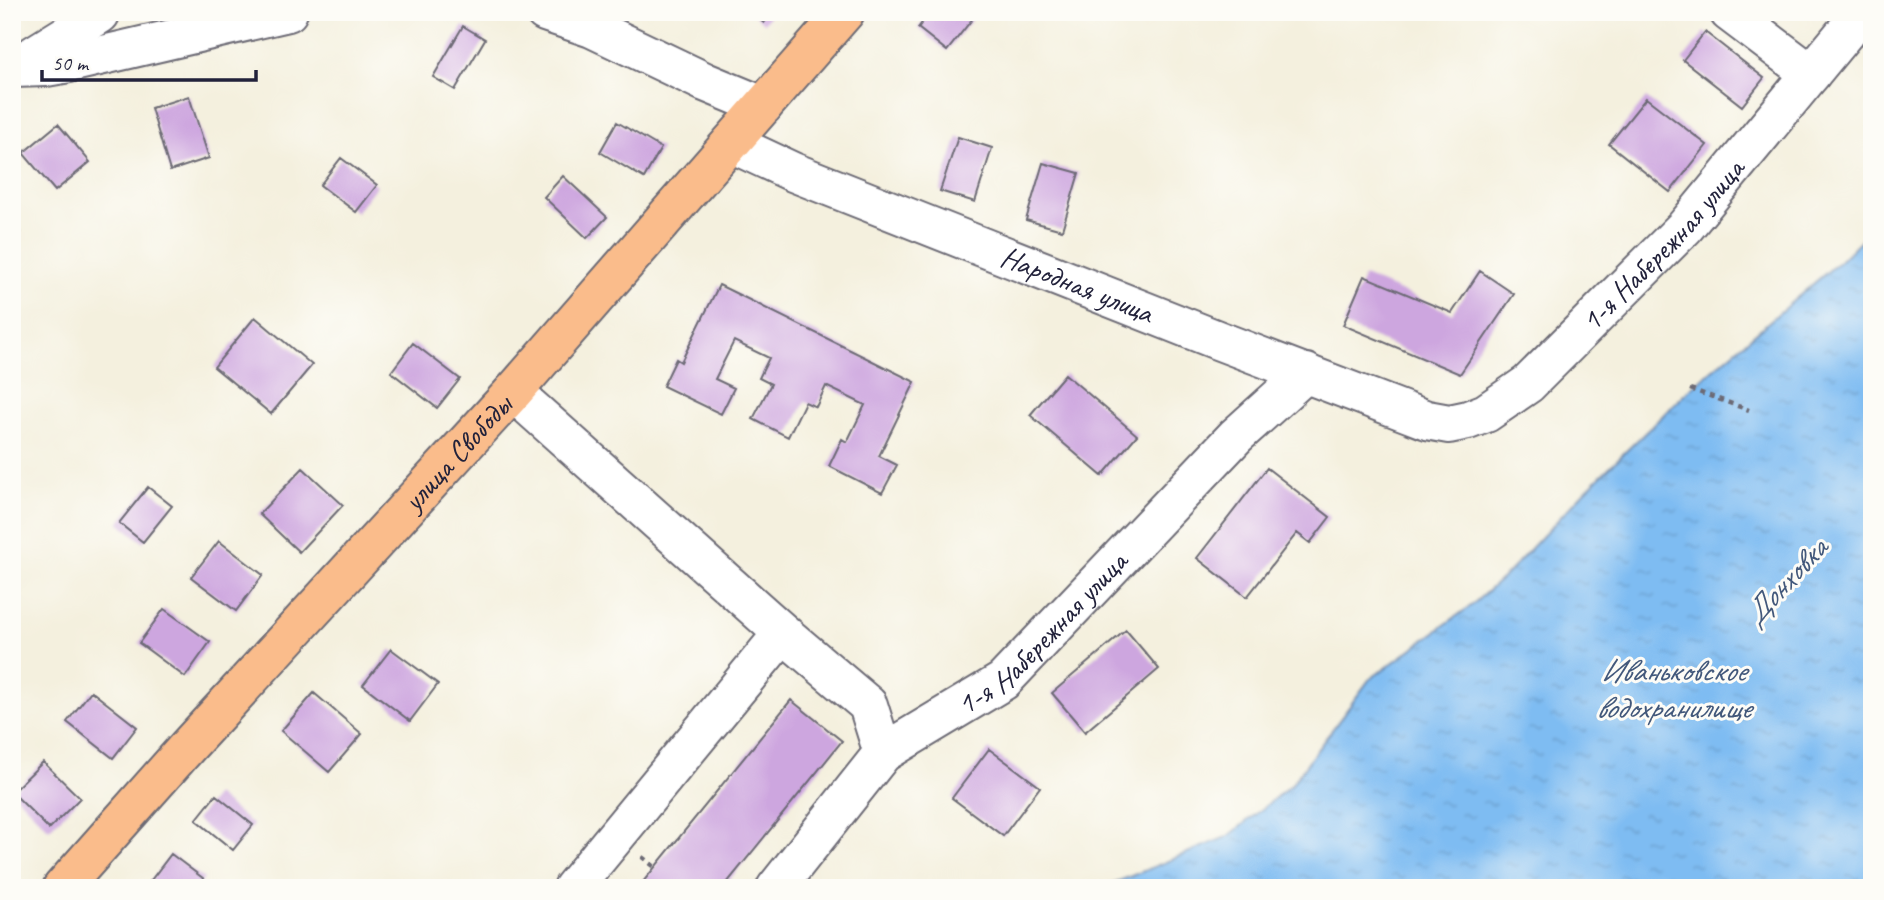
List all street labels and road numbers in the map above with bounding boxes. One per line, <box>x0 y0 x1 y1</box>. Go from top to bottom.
street label: 1-я Набережная улица <box>1573 149 1754 339</box>
street label: Народная улица <box>995 237 1160 332</box>
street label: улица Свободы <box>393 385 522 520</box>
street label: 1-я Набережная улица <box>950 541 1137 723</box>

